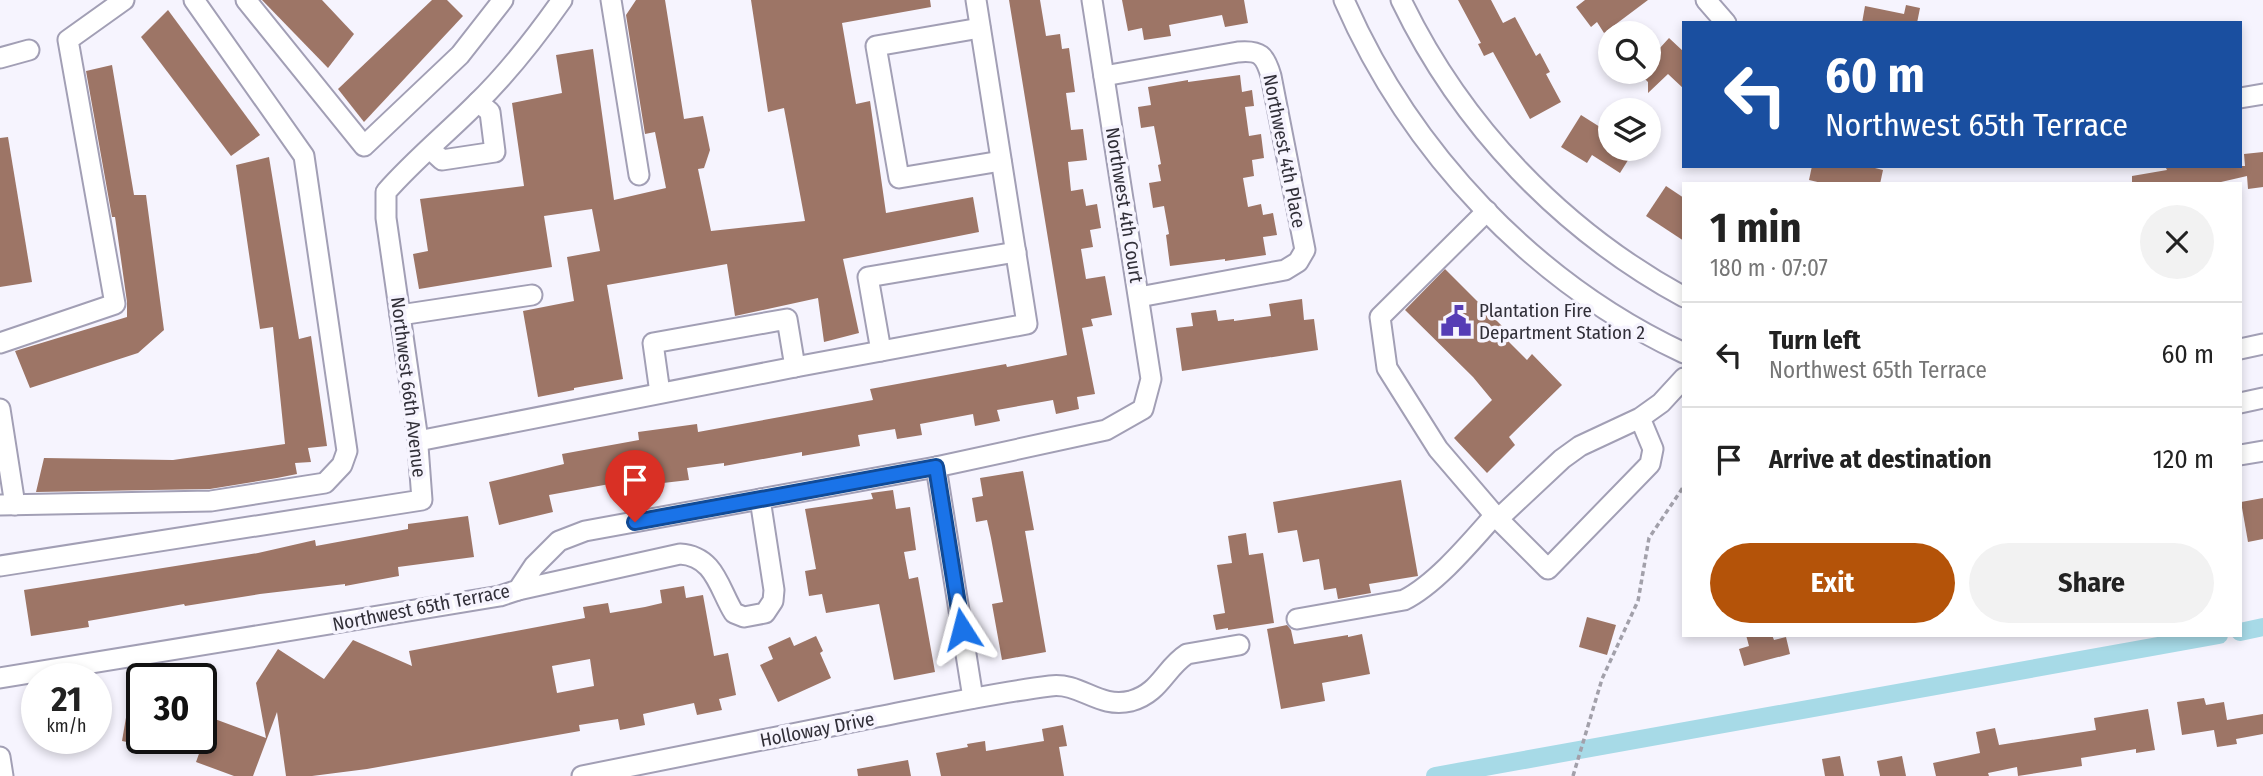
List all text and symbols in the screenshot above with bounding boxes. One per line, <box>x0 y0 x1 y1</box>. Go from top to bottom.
map controls <box>1598 21 1661 161</box>
button: search <box>1598 21 1661 84</box>
text: 60 m <box>1825 46 1925 105</box>
icon: left <box>1710 49 1801 140</box>
street label: Northwest 4th Place <box>1258 72 1311 230</box>
button: layers <box>1598 98 1661 161</box>
text: Northwest 65th Terrace <box>1825 106 2128 144</box>
street label: Northwest 4th Court <box>1101 126 1148 285</box>
text: 1 min <box>1710 203 1801 253</box>
button: close <box>2140 205 2214 279</box>
text: 180 m · 07:07 <box>1710 254 1828 282</box>
street label: Northwest 66th Avenue <box>386 296 431 479</box>
place label: Plantation Fire Department Station 2 <box>1479 299 1645 344</box>
public building icon: Plantation Fire Department Station 2 <box>1439 304 1473 338</box>
text: Turn left <box>1769 325 1861 356</box>
icon: left <box>1710 336 1748 374</box>
text: 60 m <box>2161 339 2214 370</box>
text: Northwest 65th Terrace <box>1769 356 1987 384</box>
icon: arrive <box>1710 441 1748 479</box>
text: Arrive at destination <box>1769 444 1992 475</box>
text: 120 m <box>2153 444 2214 475</box>
pin <box>605 450 665 522</box>
icon: arrive <box>616 461 654 499</box>
button: Exit <box>1710 543 1955 623</box>
button: Share <box>1969 543 2214 623</box>
street label: Northwest 65th Terrace <box>331 579 512 636</box>
position arrow <box>925 592 999 666</box>
speed limit sign: 30 <box>126 663 217 754</box>
text: 21 <box>51 678 82 720</box>
street label: Holloway Drive <box>758 707 876 752</box>
text: km/h <box>46 715 87 737</box>

